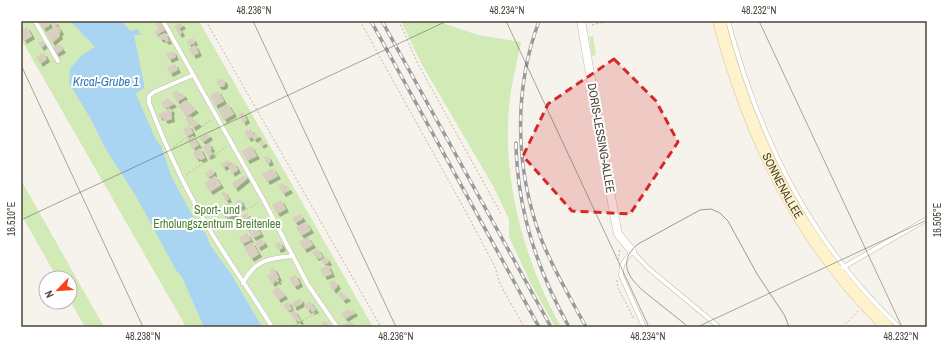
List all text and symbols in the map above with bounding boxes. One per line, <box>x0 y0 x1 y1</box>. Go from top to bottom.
text: 48.236°N <box>237 4 272 17</box>
text: 48.234°N <box>490 4 525 17</box>
text: 48.232°N <box>742 4 777 17</box>
water label: Krcal-Grube 1 <box>73 73 139 90</box>
street label: DORIS-LESSING-ALLEE <box>583 82 619 194</box>
street label: SONNENALLEE <box>758 150 807 222</box>
text: 16.510°E <box>5 202 18 236</box>
park label: Sport- und Erholungszentrum Breitenlee <box>153 202 281 232</box>
text: 16.505°E <box>931 203 944 237</box>
north arrow <box>38 270 78 310</box>
text: N <box>41 288 57 300</box>
text: 48.238°N <box>126 330 161 343</box>
text: 48.236°N <box>379 330 414 343</box>
text: 48.234°N <box>631 330 666 343</box>
text: 48.232°N <box>884 330 919 343</box>

